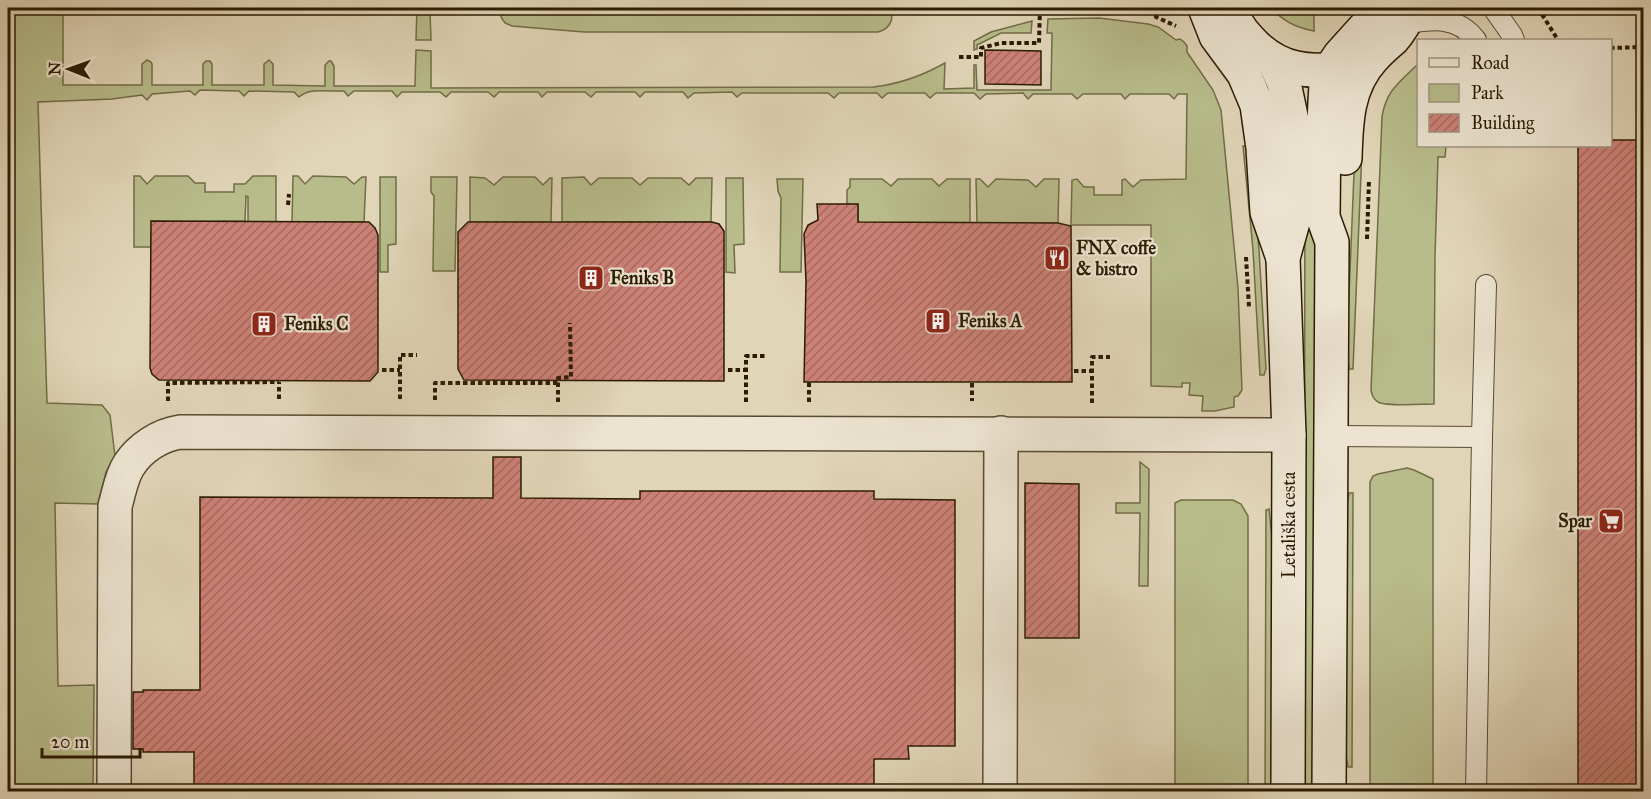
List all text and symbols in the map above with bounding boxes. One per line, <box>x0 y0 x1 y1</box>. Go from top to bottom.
north arrow <box>39 39 99 99</box>
legend <box>1417 39 1612 147</box>
text: Road <box>1471 52 1509 74</box>
text: N <box>45 61 64 76</box>
text: Park <box>1471 82 1504 104</box>
text: Building <box>1471 112 1535 135</box>
place label: FNX coffe & bistro <box>1076 237 1156 280</box>
restaurant icon: FNX coffe & bistro <box>1042 243 1072 273</box>
building icon: Feniks B <box>576 263 606 293</box>
place label: Feniks B <box>610 267 674 289</box>
building icon: Feniks A <box>923 306 953 336</box>
building icon: Feniks C <box>249 309 279 339</box>
place label: Feniks A <box>958 310 1023 332</box>
place label: Feniks C <box>284 313 349 335</box>
street label: Letališka cesta <box>1278 471 1300 578</box>
supermarket icon: Spar <box>1596 506 1626 536</box>
place label: Spar <box>1558 510 1593 533</box>
scale bar <box>42 721 140 759</box>
text: 20 m <box>51 731 89 753</box>

